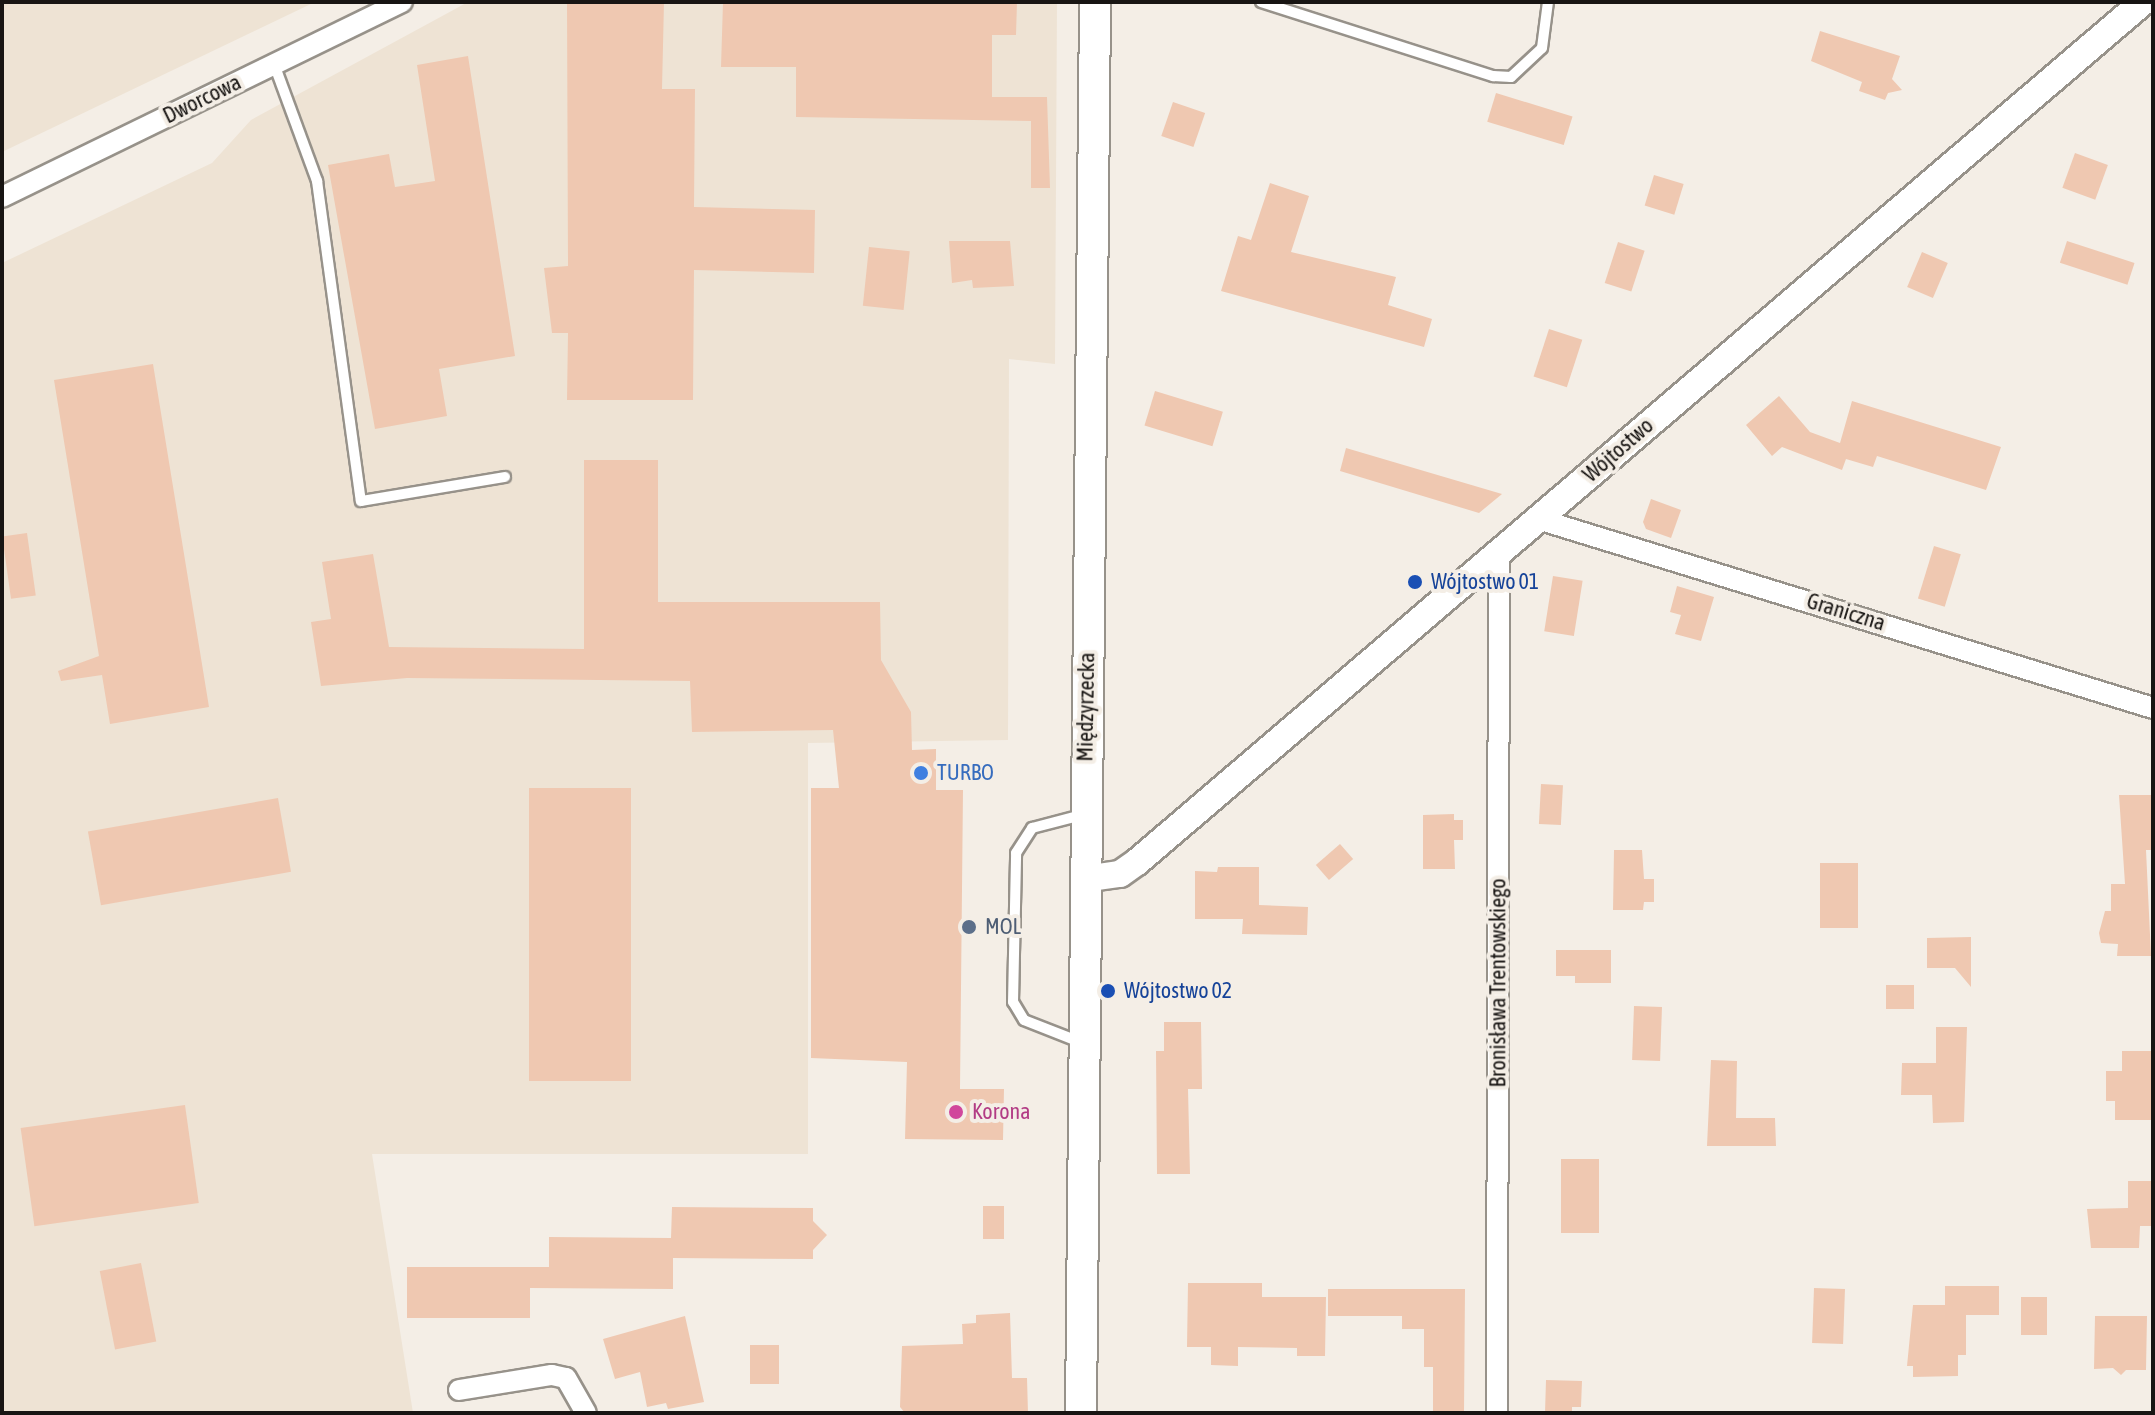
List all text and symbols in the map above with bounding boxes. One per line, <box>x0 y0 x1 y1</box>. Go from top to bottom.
street label: Dworcowa <box>159 69 245 129</box>
street label: Wójtostwo <box>1577 412 1659 488</box>
place label: Wójtostwo 01 <box>1431 569 1539 595</box>
marker: Wójtostwo 01 <box>1406 573 1424 591</box>
street label: Graniczna <box>1804 588 1888 636</box>
street label: Międzyrzecka <box>1072 652 1100 762</box>
place label: TURBO <box>937 760 994 786</box>
marker: TURBO <box>912 764 930 782</box>
street label: Bronisława Trentowskiego <box>1485 878 1511 1088</box>
place label: MOL <box>985 914 1021 940</box>
marker: MOL <box>960 918 978 936</box>
place label: Wójtostwo 02 <box>1124 978 1232 1004</box>
marker: Wójtostwo 02 <box>1099 982 1117 1000</box>
place label: Korona <box>972 1099 1030 1125</box>
marker: Korona <box>947 1103 965 1121</box>

